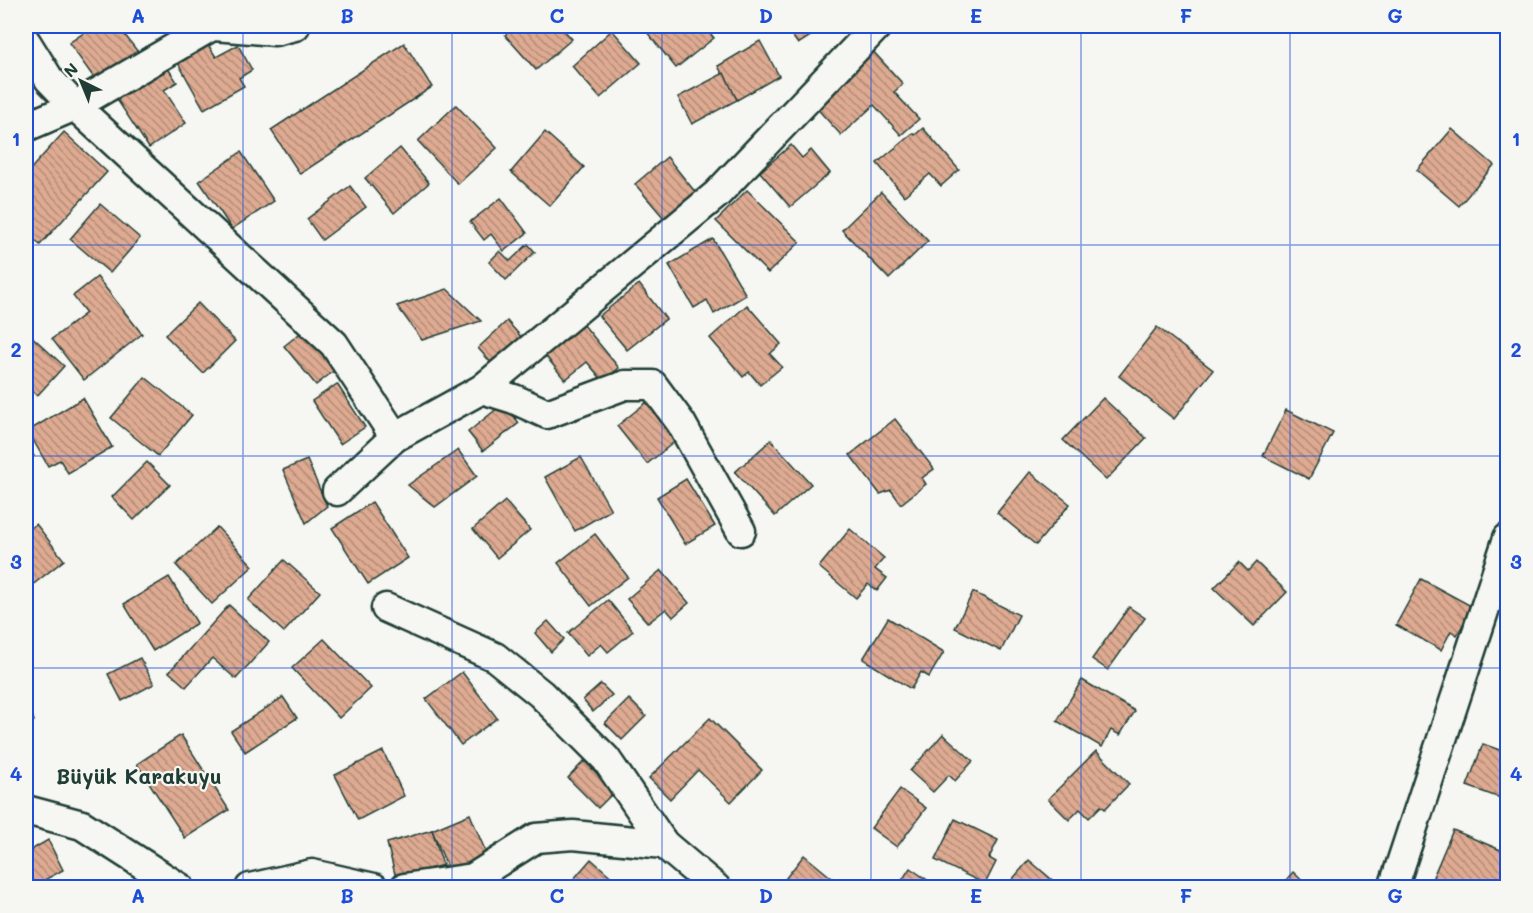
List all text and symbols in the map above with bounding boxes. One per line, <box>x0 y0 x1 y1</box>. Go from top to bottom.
text: A <box>131 2 145 28</box>
text: B <box>340 2 354 28</box>
text: C <box>550 2 565 28</box>
text: D <box>759 2 773 28</box>
text: E <box>970 2 982 28</box>
text: F <box>1180 2 1193 28</box>
text: G <box>1387 2 1403 28</box>
north arrow <box>51 51 111 111</box>
text: N <box>59 58 82 81</box>
text: 1 <box>12 125 20 151</box>
text: 1 <box>1512 125 1520 151</box>
text: 2 <box>10 336 22 362</box>
text: 2 <box>1510 336 1522 362</box>
text: 3 <box>10 548 22 574</box>
text: 3 <box>1510 548 1522 574</box>
text: 4 <box>10 760 23 786</box>
text: 4 <box>1510 760 1523 786</box>
district label: Büyük Karakuyu <box>56 762 222 790</box>
text: A <box>131 882 145 908</box>
text: B <box>340 882 354 908</box>
text: C <box>550 882 565 908</box>
text: D <box>759 882 773 908</box>
text: E <box>970 882 982 908</box>
text: F <box>1180 882 1193 908</box>
text: G <box>1387 882 1403 908</box>

